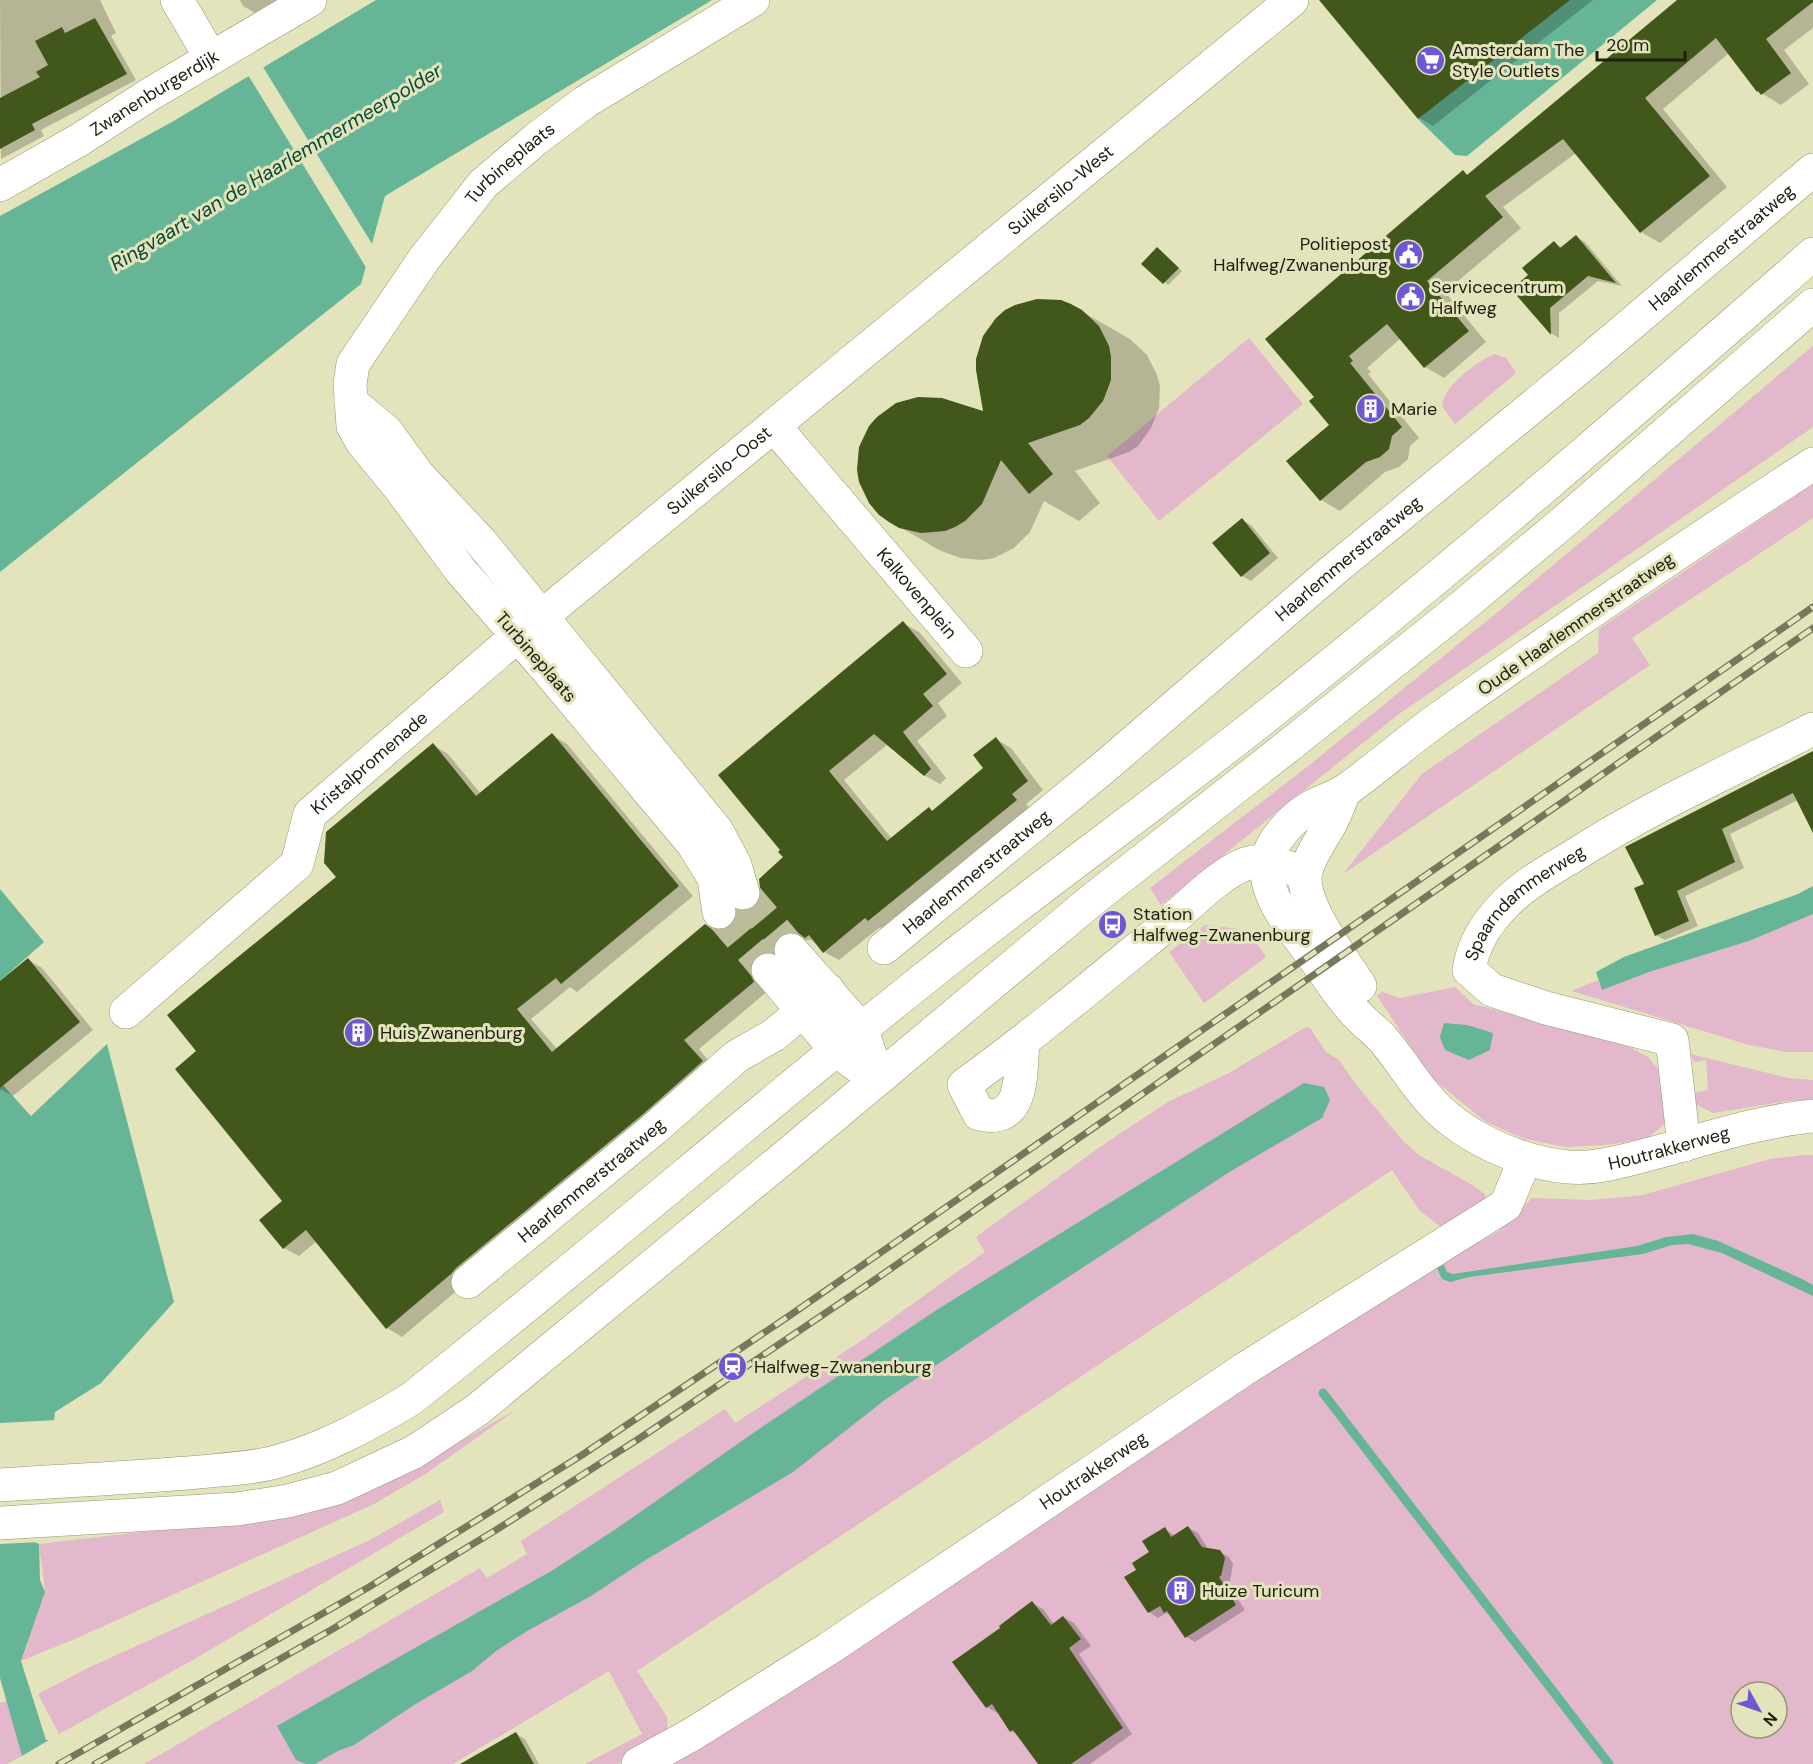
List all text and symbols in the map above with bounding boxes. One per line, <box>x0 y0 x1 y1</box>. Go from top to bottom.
scale bar <box>1597 24 1686 62</box>
text: 20 m <box>1606 33 1649 57</box>
place label: Amsterdam The Style Outlets <box>1452 38 1585 83</box>
street label: Zwanenburgerdijk <box>85 44 223 142</box>
supermarket icon: Amsterdam The Style Outlets <box>1415 44 1447 76</box>
water label: Ringvaart van de Haarlemmermeerpolder <box>105 57 447 277</box>
street label: Turbineplaats <box>460 117 560 209</box>
street label: Suikersilo-West <box>1003 139 1119 241</box>
street label: Haarlemmerstraatweg <box>1644 179 1800 316</box>
place label: Politiepost Halfweg/Zwanenburg <box>1213 232 1388 277</box>
public building icon: Politiepost Halfweg/Zwanenburg <box>1393 238 1425 270</box>
place label: Servicecentrum Halfweg <box>1431 275 1564 320</box>
public building icon: Servicecentrum Halfweg <box>1394 281 1426 313</box>
building icon: Marie <box>1354 393 1386 425</box>
place label: Marie <box>1391 397 1437 421</box>
street label: Suikersilo-Oost <box>662 421 776 521</box>
street label: Haarlemmerstraatweg <box>1270 490 1427 627</box>
street label: Kalkovenplein <box>871 543 962 644</box>
street label: Oude Haarlemmerstraatweg <box>1473 547 1679 701</box>
street label: Turbineplaats <box>490 606 582 708</box>
street label: Kristalpromenade <box>306 706 433 820</box>
street label: Haarlemmerstraatweg <box>898 804 1056 940</box>
street label: Spaarndammerweg <box>1459 839 1590 964</box>
place label: Station Halfweg-Zwanenburg <box>1133 902 1310 947</box>
bus stop icon: Station Halfweg-Zwanenburg <box>1096 908 1128 940</box>
building icon: Huis Zwanenburg <box>343 1017 375 1049</box>
place label: Huis Zwanenburg <box>380 1021 523 1045</box>
street label: Haarlemmerstraatweg <box>513 1113 670 1248</box>
street label: Houtrakkerweg <box>1606 1120 1732 1176</box>
station icon: Halfweg-Zwanenburg <box>717 1351 749 1383</box>
place label: Halfweg-Zwanenburg <box>754 1355 931 1379</box>
street label: Houtrakkerweg <box>1035 1426 1152 1515</box>
building icon: Huize Turicum <box>1165 1575 1197 1607</box>
place label: Huize Turicum <box>1202 1579 1319 1603</box>
north arrow <box>1729 1680 1789 1740</box>
text: N <box>1758 1708 1782 1731</box>

